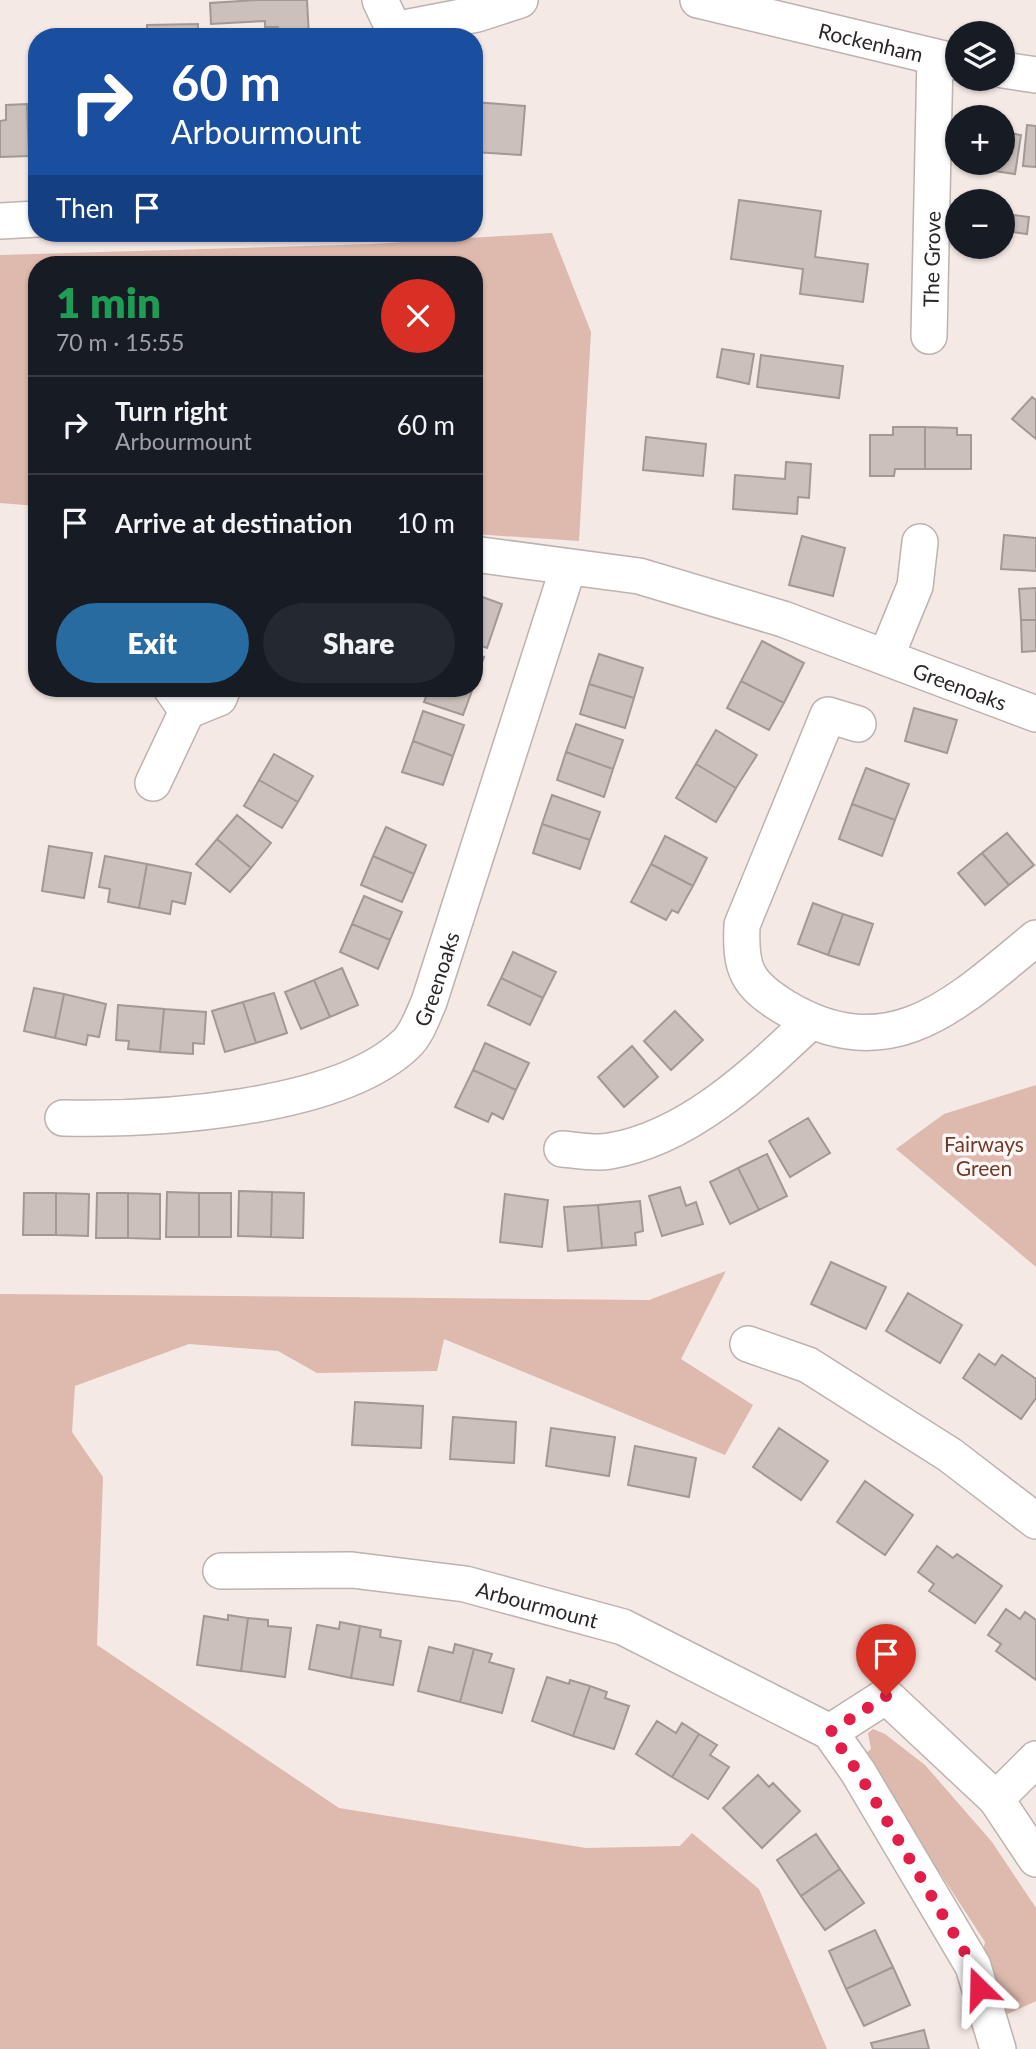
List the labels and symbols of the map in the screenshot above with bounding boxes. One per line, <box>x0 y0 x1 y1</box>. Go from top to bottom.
street label: Rockenham <box>816 17 926 66</box>
street label: The Grove <box>917 211 944 307</box>
street label: Greenoaks <box>910 657 1011 715</box>
street label: Greenoaks <box>408 928 463 1030</box>
park label: Fairways Green <box>944 1131 1024 1180</box>
street label: Arbourmount <box>474 1575 602 1632</box>
pin <box>856 1624 916 1696</box>
position arrow <box>942 1951 1016 2025</box>

